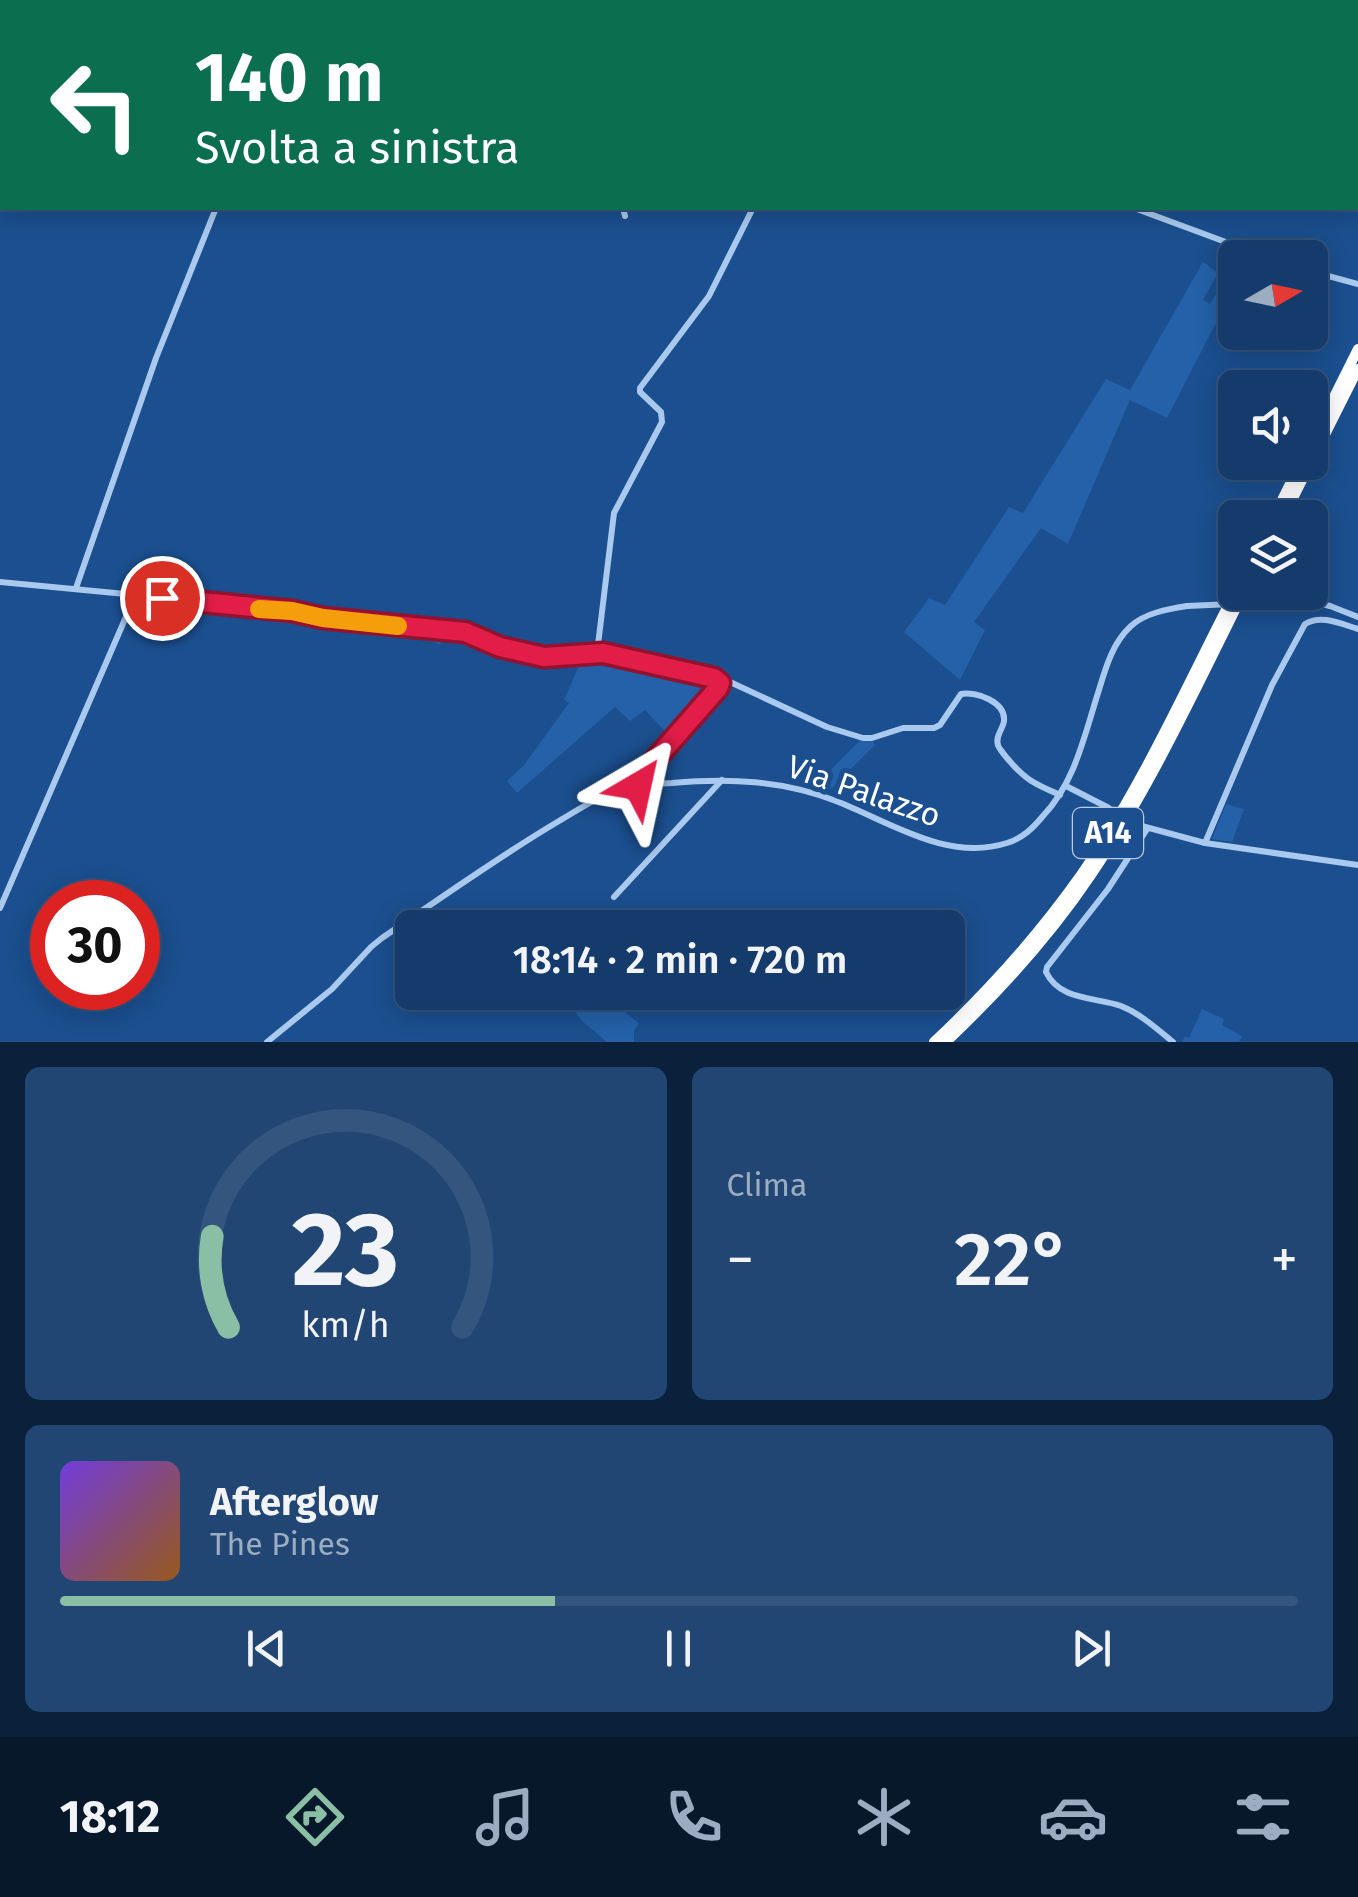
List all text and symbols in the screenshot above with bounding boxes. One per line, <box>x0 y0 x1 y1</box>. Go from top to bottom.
text: 140 m <box>195 36 384 120</box>
icon: left <box>30 40 160 170</box>
text: Svolta a sinistra <box>195 121 520 175</box>
north arrow <box>1218 240 1328 350</box>
map controls <box>1218 240 1328 610</box>
button: sound <box>1218 370 1328 480</box>
button: layers <box>1218 500 1328 610</box>
pin <box>120 556 205 641</box>
icon: arrive <box>135 571 190 626</box>
position arrow <box>586 734 690 838</box>
street label: Via Palazzo <box>782 747 946 835</box>
road number: A14 <box>1073 808 1143 858</box>
speed limit sign: 30 <box>30 880 160 1010</box>
text: 18:14 · 2 min · 720 m <box>513 937 847 983</box>
text: Clima <box>727 1166 807 1204</box>
text: 23 <box>292 1188 399 1313</box>
text: 22° <box>954 1215 1070 1305</box>
text: − <box>727 1227 754 1293</box>
text: + <box>1271 1227 1298 1293</box>
text: km/h <box>302 1304 390 1346</box>
text: Afterglow <box>210 1479 378 1525</box>
text: The Pines <box>210 1525 350 1563</box>
icon: previous <box>239 1621 294 1676</box>
icon: pause <box>651 1621 706 1676</box>
icon: next <box>1064 1621 1119 1676</box>
icon: directions <box>280 1782 350 1852</box>
icon: music <box>470 1782 540 1852</box>
icon: phone <box>659 1782 729 1852</box>
icon: climate <box>849 1782 919 1852</box>
icon: car <box>1038 1782 1108 1852</box>
icon: filters <box>1228 1782 1298 1852</box>
text: 18:12 <box>60 1790 160 1844</box>

